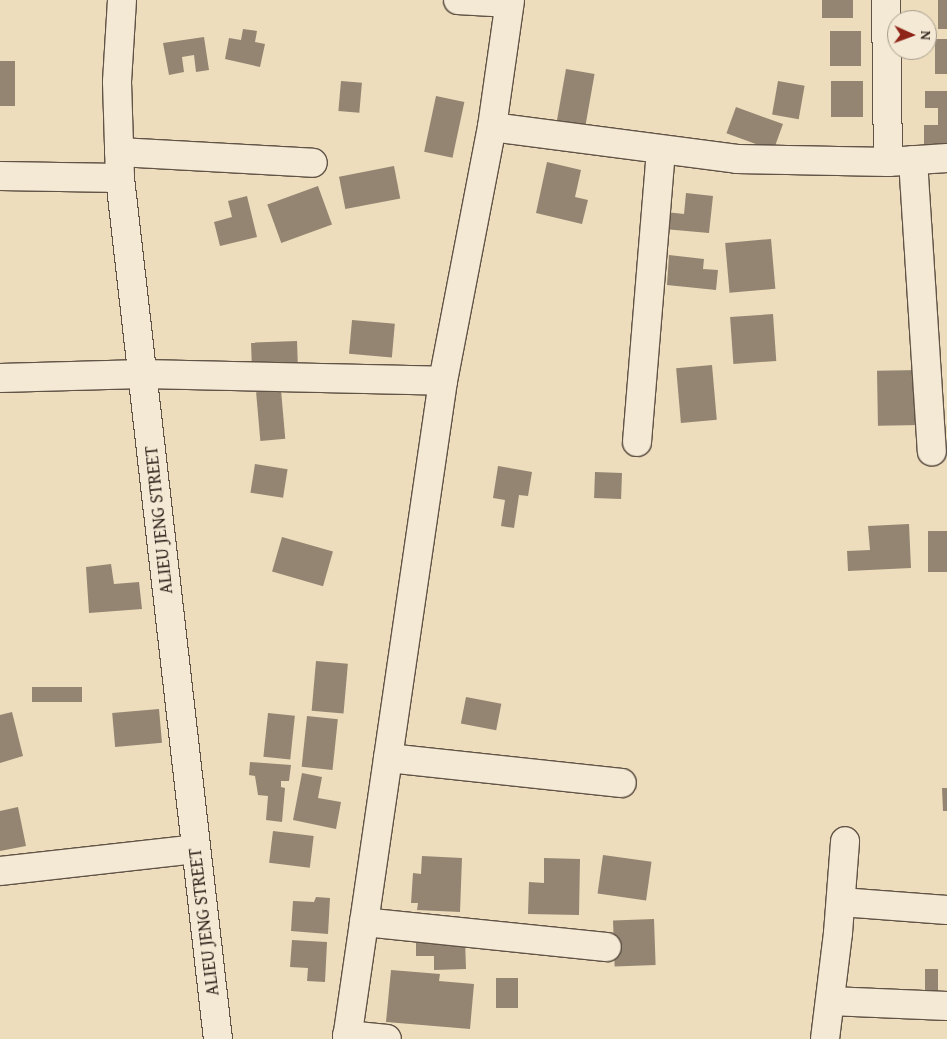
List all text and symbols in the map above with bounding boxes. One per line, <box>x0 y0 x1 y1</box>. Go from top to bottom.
north arrow <box>887 10 937 60</box>
text: N <box>916 30 936 41</box>
street label: ALIEU JENG STREET <box>140 445 178 595</box>
street label: ALIEU JENG STREET <box>184 847 224 997</box>

